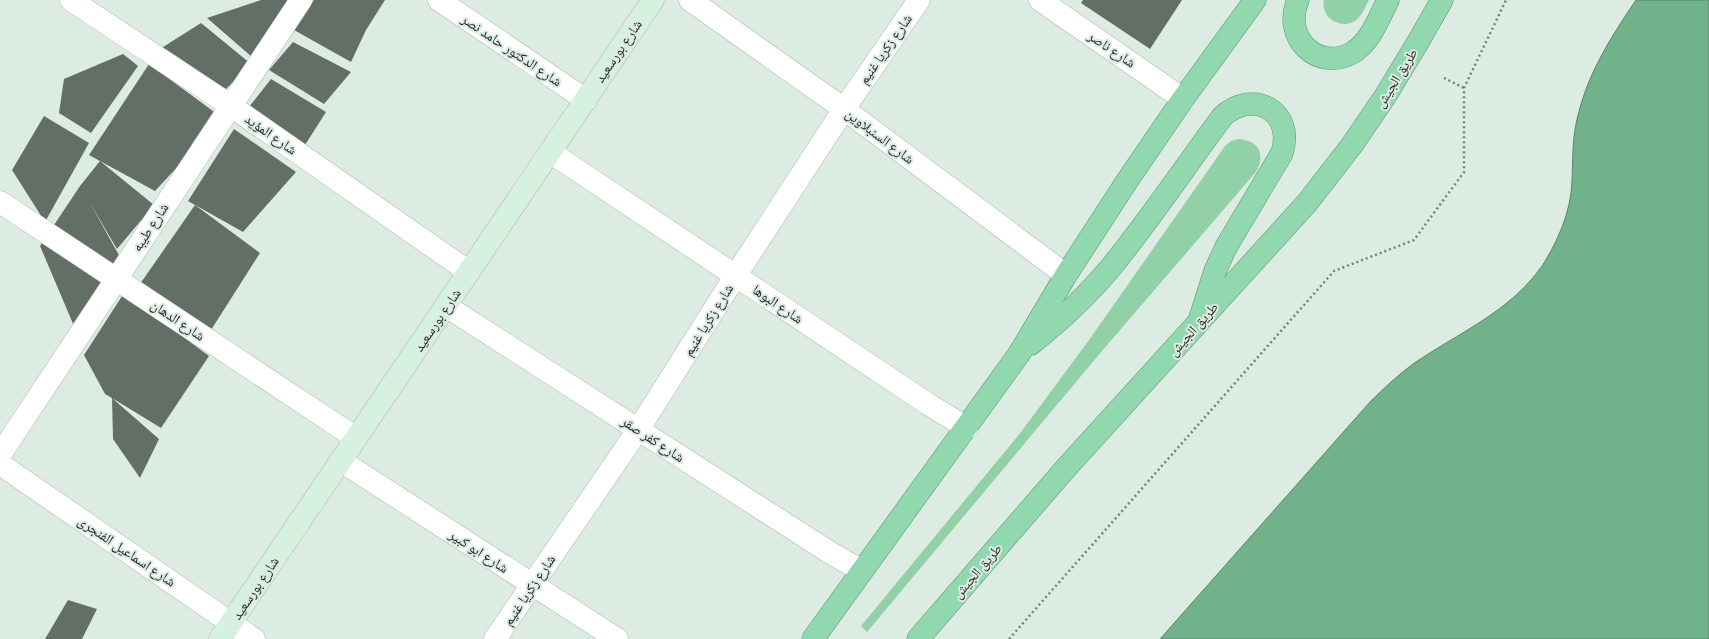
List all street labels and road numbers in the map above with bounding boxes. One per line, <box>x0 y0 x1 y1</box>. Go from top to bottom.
street label: شارع الدكتور حامد نصر <box>457 9 566 91</box>
street label: شارع زكريا غنيم <box>854 10 917 88</box>
street label: شارع بورسعيد <box>590 16 646 87</box>
street label: شارع ناصر <box>1083 26 1139 72</box>
street label: طريق الجيش <box>1371 45 1422 112</box>
street label: شارع السنبلاوين <box>841 104 918 169</box>
street label: شارع المؤيد <box>241 109 301 159</box>
street label: شارع طيبه <box>128 199 173 255</box>
street label: شارع زكريا غنيم <box>679 281 738 360</box>
street label: شارع البوها <box>749 281 807 328</box>
street label: شارع بورسعيد <box>409 285 465 356</box>
street label: شارع الدهان <box>147 295 209 345</box>
street label: طريق الجيش <box>1164 298 1223 360</box>
street label: شارع كفر صقر <box>617 411 688 467</box>
street label: شارع اسماعيل الفنجرى <box>74 512 180 591</box>
street label: شارع ابو كبير <box>445 525 512 578</box>
street label: طريق الجيش <box>948 540 1006 603</box>
street label: شارع زكريا غنيم <box>499 551 560 629</box>
street label: شارع بورسعيد <box>227 553 283 624</box>

